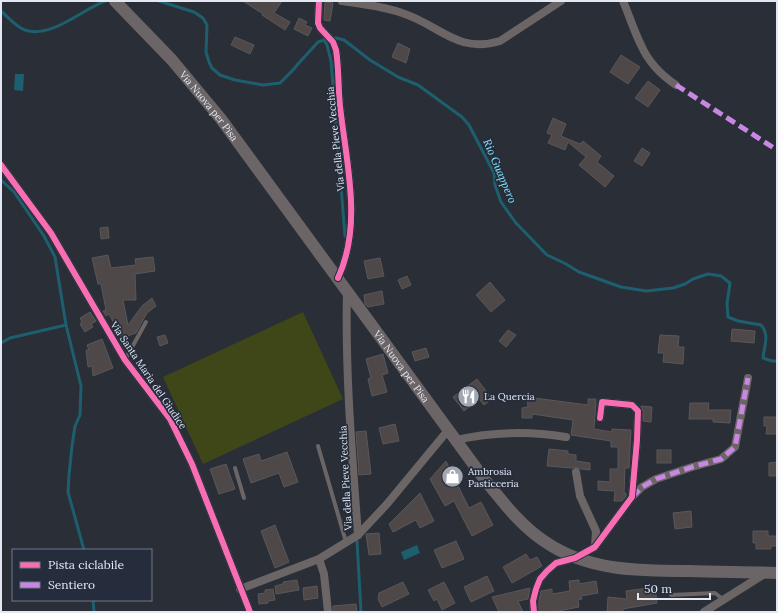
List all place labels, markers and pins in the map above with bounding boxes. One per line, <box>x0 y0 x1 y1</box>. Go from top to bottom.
restaurant icon: La Quercia <box>455 383 481 409</box>
place label: La Quercia <box>484 390 535 403</box>
shop icon: Ambrosia Pasticceria <box>439 464 465 490</box>
place label: Ambrosia Pasticceria <box>467 465 519 490</box>

